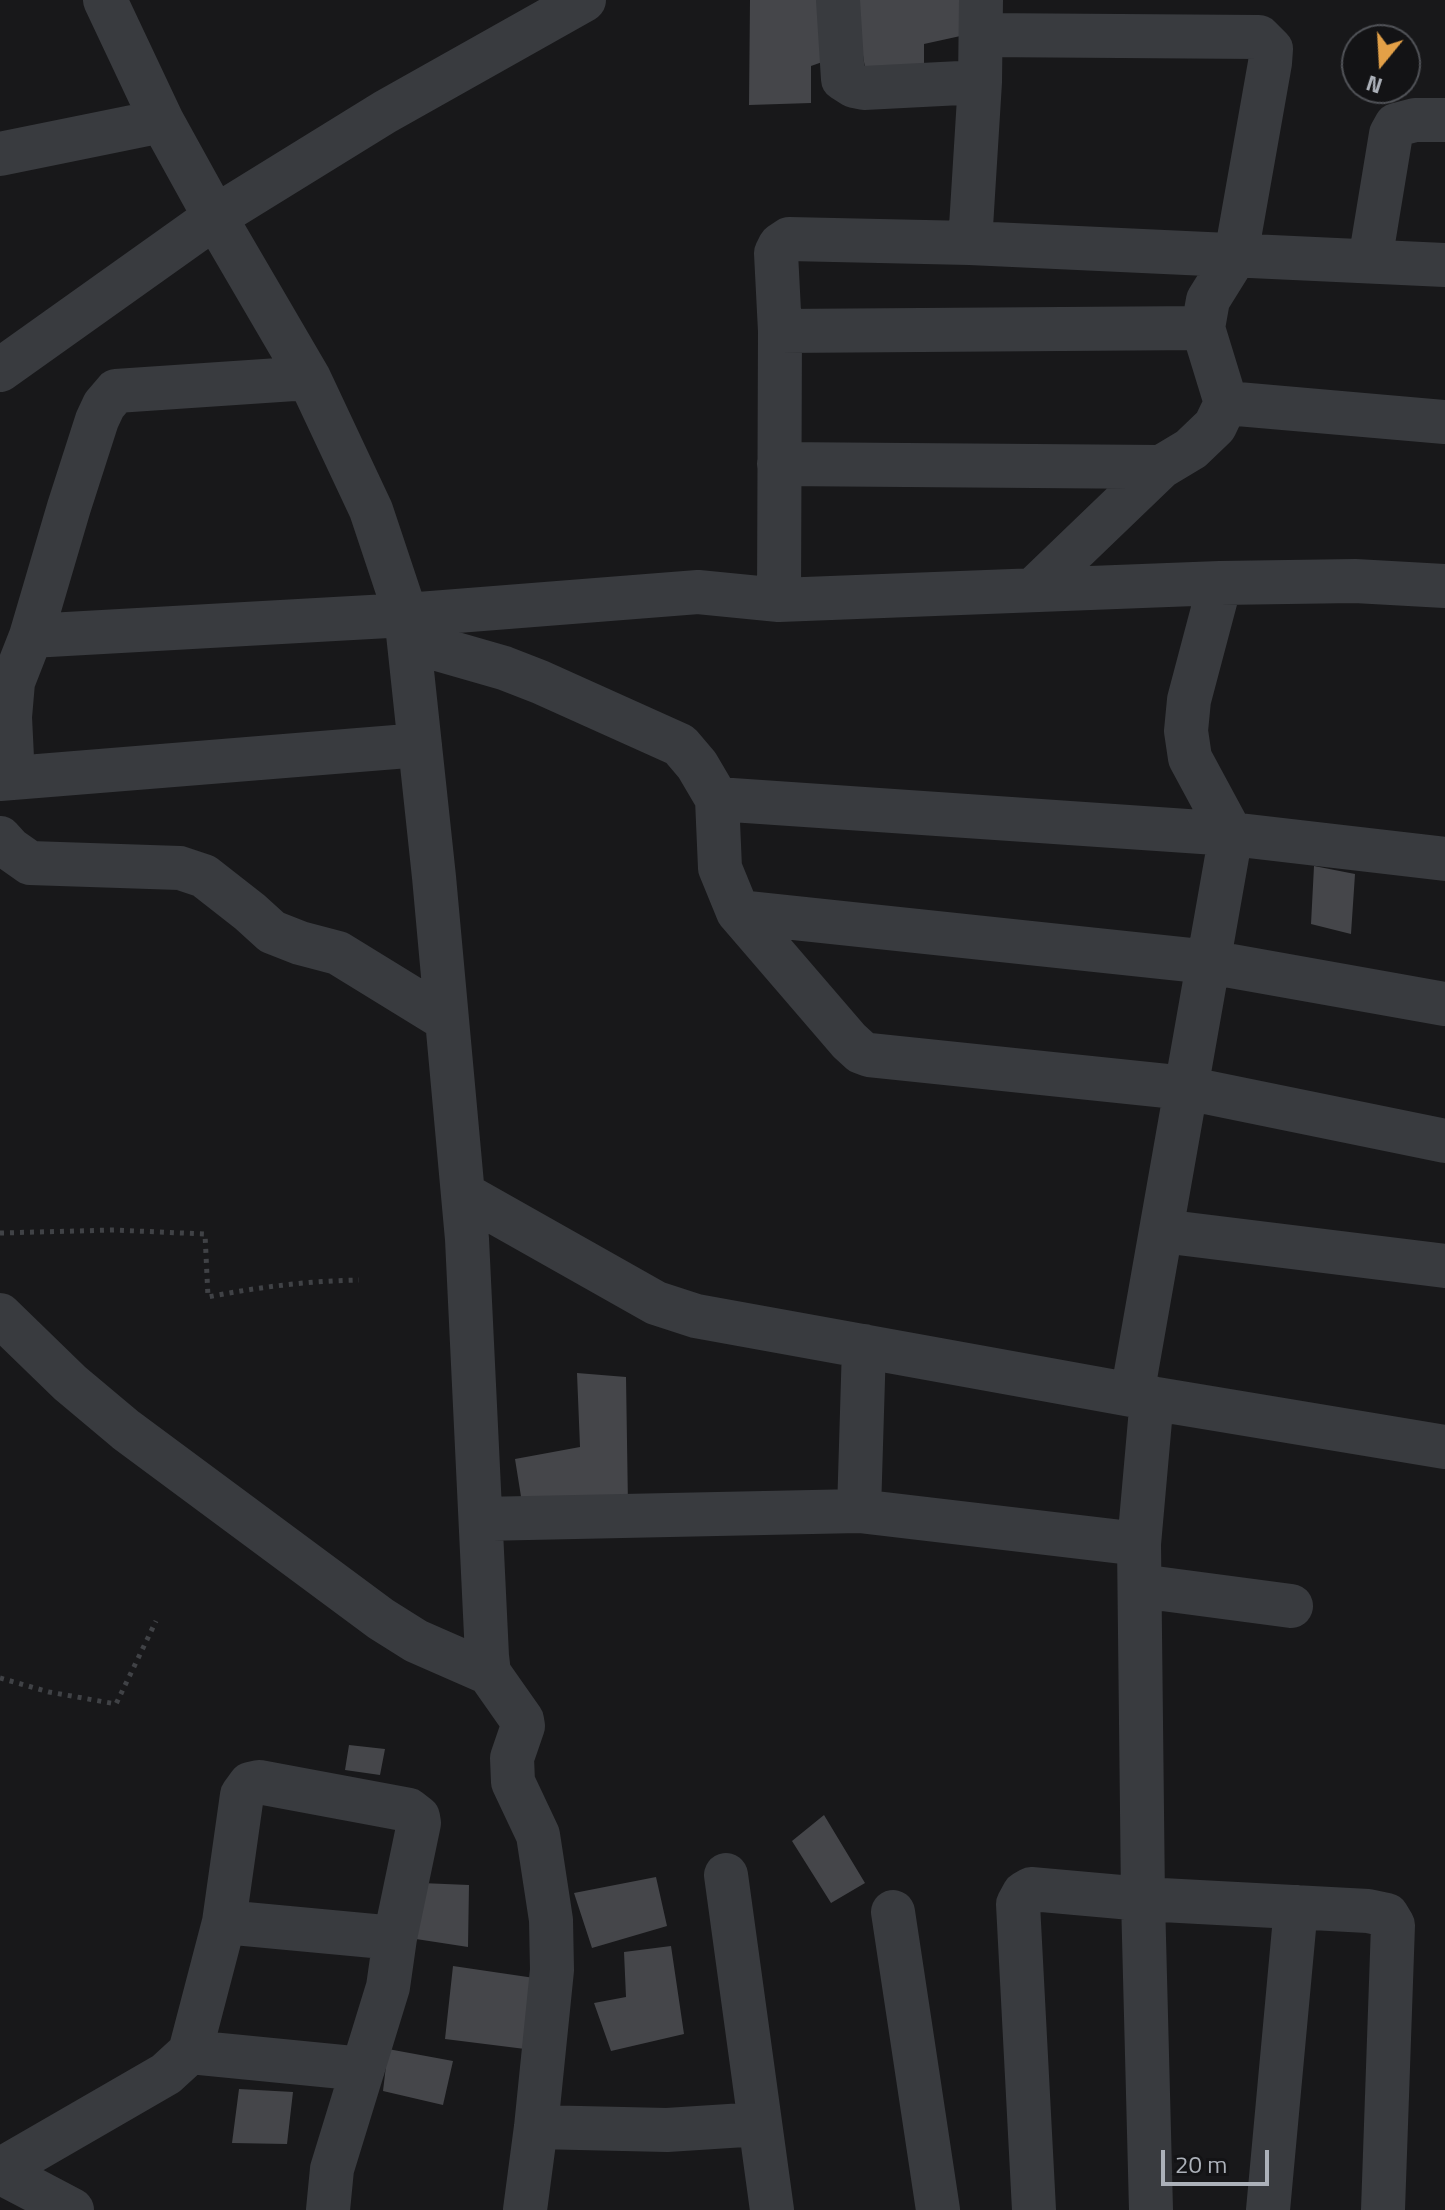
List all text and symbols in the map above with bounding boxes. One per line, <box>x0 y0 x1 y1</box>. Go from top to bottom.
north arrow <box>1341 24 1421 104</box>
text: N <box>1362 66 1387 103</box>
scale bar <box>1165 2134 1273 2184</box>
text: 20 m <box>1175 2146 1227 2182</box>

